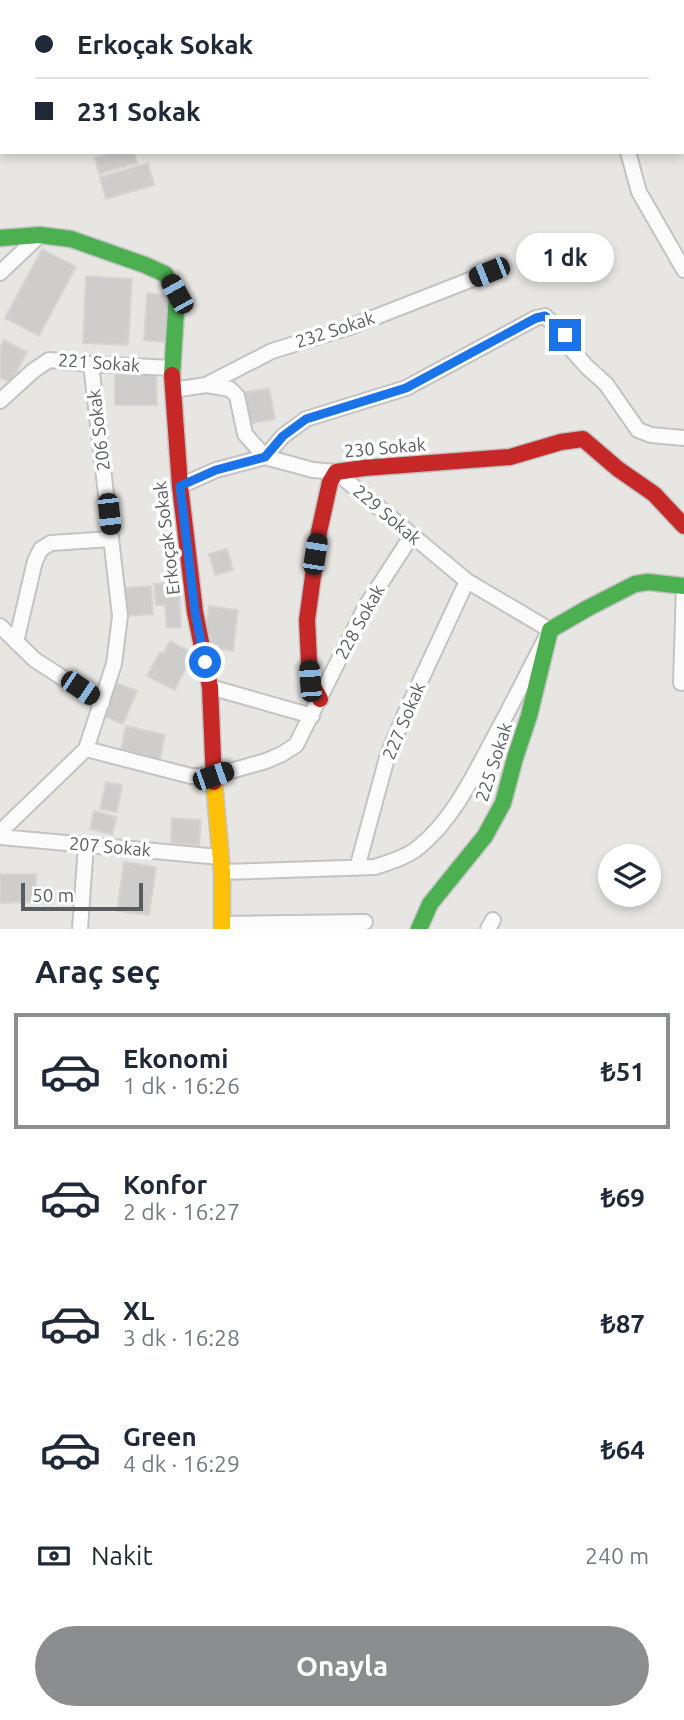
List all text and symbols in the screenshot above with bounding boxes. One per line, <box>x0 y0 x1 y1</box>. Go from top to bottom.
text: Erkoçak Sokak <box>77 30 253 59</box>
text: 231 Sokak <box>77 97 201 126</box>
callout: 1 dk <box>516 233 614 282</box>
text: 1 dk <box>542 245 588 270</box>
car <box>466 254 513 290</box>
car <box>158 271 197 317</box>
street label: 232 Sokak <box>293 307 377 351</box>
route end <box>549 319 581 351</box>
street label: 221 Sokak <box>57 349 141 375</box>
street label: 206 Sokak <box>83 388 113 472</box>
street label: 230 Sokak <box>343 433 427 461</box>
street label: Erkoçak Sokak <box>149 480 183 596</box>
street label: 229 Sokak <box>350 480 425 548</box>
car <box>97 492 122 536</box>
car <box>302 532 329 576</box>
street label: 228 Sokak <box>331 581 388 662</box>
route start <box>189 646 221 678</box>
car <box>299 659 322 703</box>
car <box>57 668 104 708</box>
street label: 227 Sokak <box>378 679 428 762</box>
street label: 225 Sokak <box>471 720 515 804</box>
car <box>190 759 237 793</box>
street label: 207 Sokak <box>68 832 152 860</box>
map controls <box>598 844 661 907</box>
button: layers <box>598 844 661 907</box>
scale bar <box>21 880 144 912</box>
text: 50 m <box>32 884 74 906</box>
text: Araç seç <box>35 953 160 989</box>
icon: car <box>39 1040 102 1103</box>
text: Ekonomi <box>123 1044 228 1073</box>
text: ₺51 <box>601 1057 645 1086</box>
text: 1 dk · 16:26 <box>123 1073 240 1098</box>
icon: car <box>39 1166 102 1229</box>
text: Konfor <box>123 1170 207 1199</box>
text: ₺69 <box>601 1183 645 1212</box>
text: 2 dk · 16:27 <box>123 1199 240 1224</box>
icon: car <box>39 1292 102 1355</box>
text: XL <box>123 1296 154 1325</box>
text: ₺87 <box>601 1309 645 1338</box>
text: 3 dk · 16:28 <box>123 1325 240 1350</box>
icon: car <box>39 1418 102 1481</box>
text: Green <box>123 1422 197 1451</box>
text: ₺64 <box>601 1435 645 1464</box>
text: 4 dk · 16:29 <box>123 1451 240 1476</box>
icon: cash <box>35 1537 73 1575</box>
text: Nakit <box>91 1541 153 1570</box>
text: 240 m <box>585 1543 649 1568</box>
button: Onayla <box>35 1626 649 1706</box>

